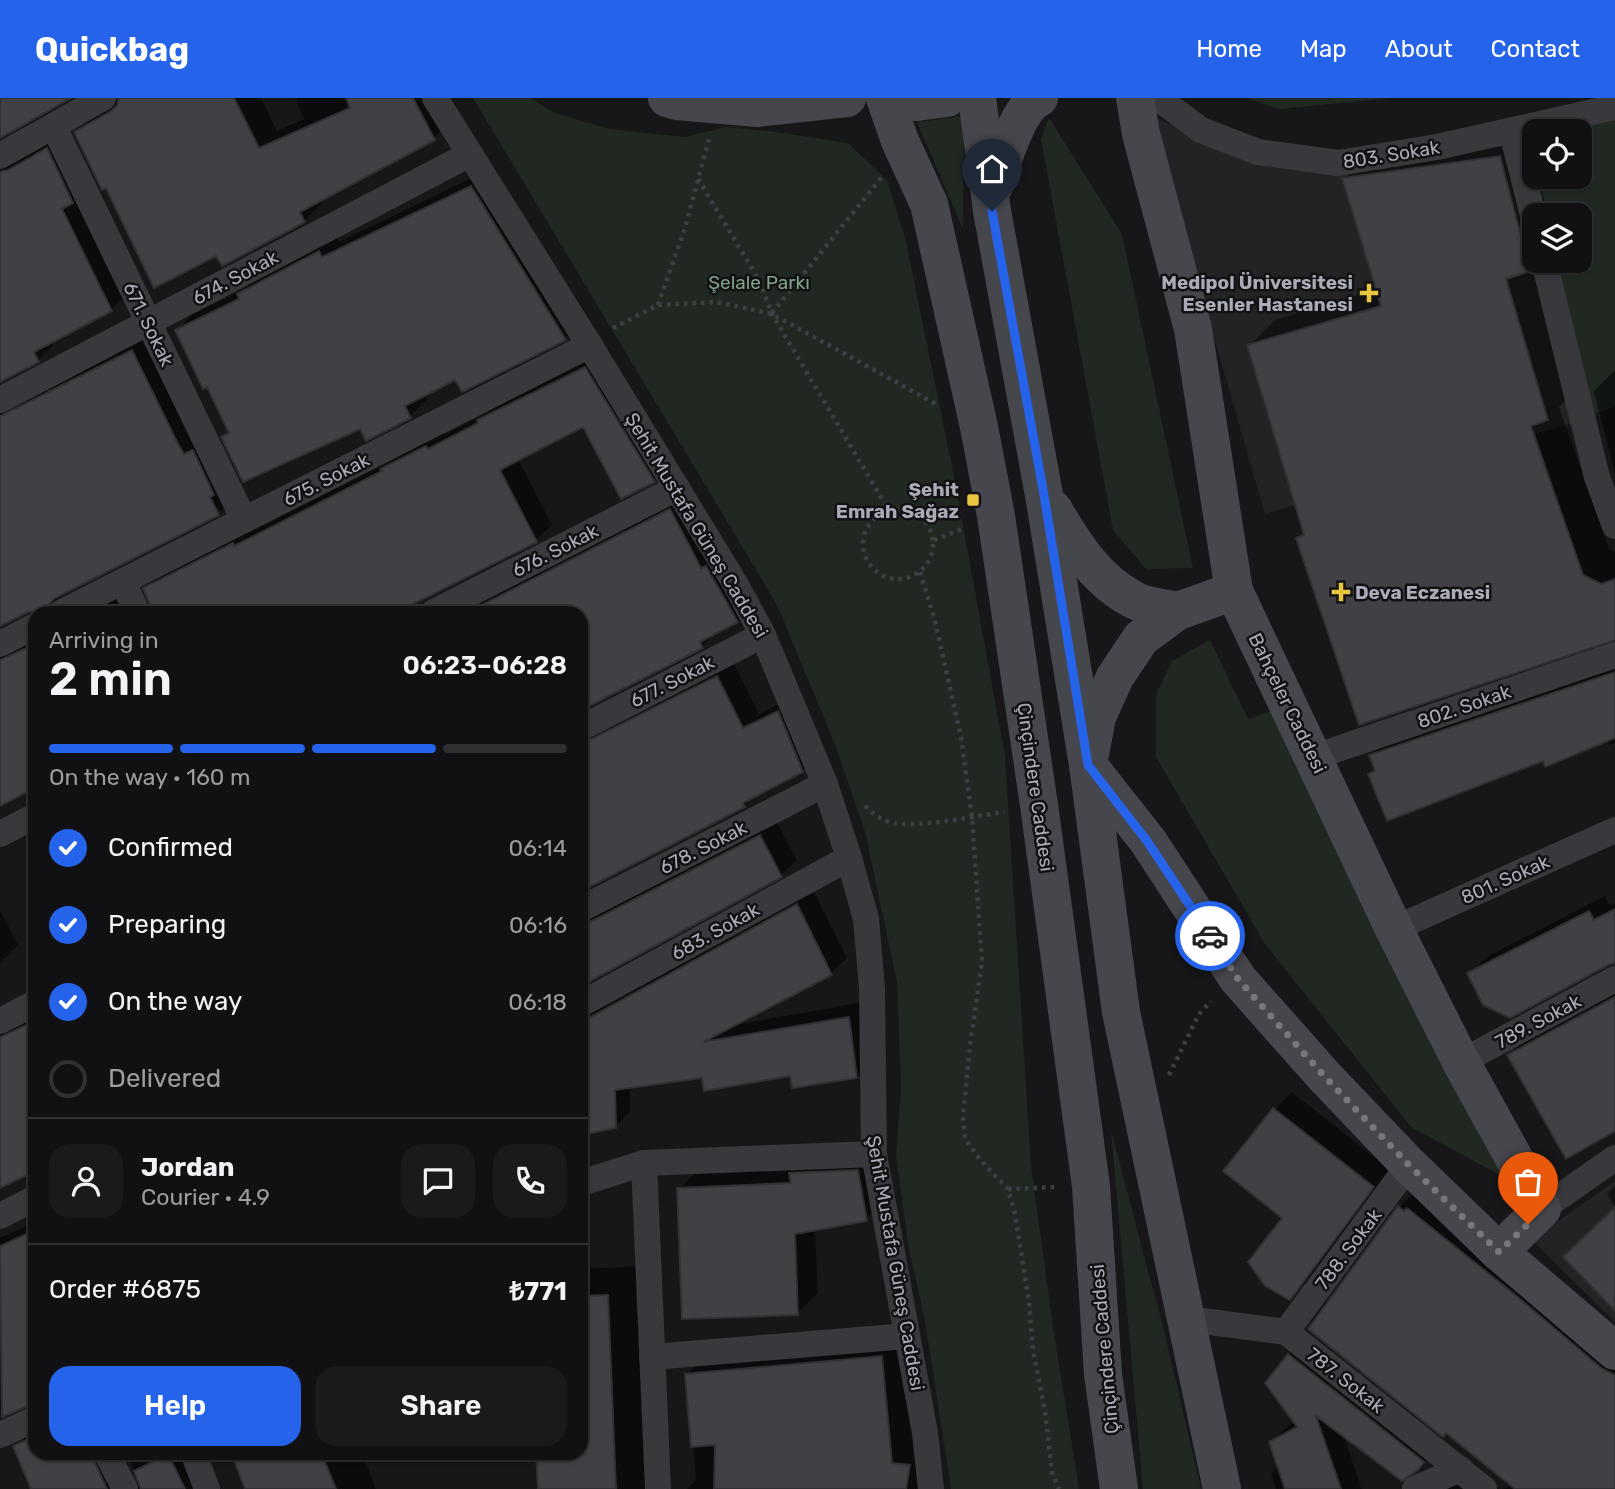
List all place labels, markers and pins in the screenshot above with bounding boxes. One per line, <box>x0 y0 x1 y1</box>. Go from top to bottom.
pin <box>962 139 1022 211</box>
place label: Medipol Üniversitesi Esenler Hastanesi <box>1161 271 1353 316</box>
marker: Medipol Üniversitesi Esenler Hastanesi <box>1359 283 1379 303</box>
place label: Şehit Emrah Sağaz <box>836 478 959 523</box>
marker: Şehit Emrah Sağaz <box>965 492 981 508</box>
place label: Deva Eczanesi <box>1355 581 1490 604</box>
marker: Deva Eczanesi <box>1333 584 1349 600</box>
pin <box>1498 1152 1558 1224</box>

